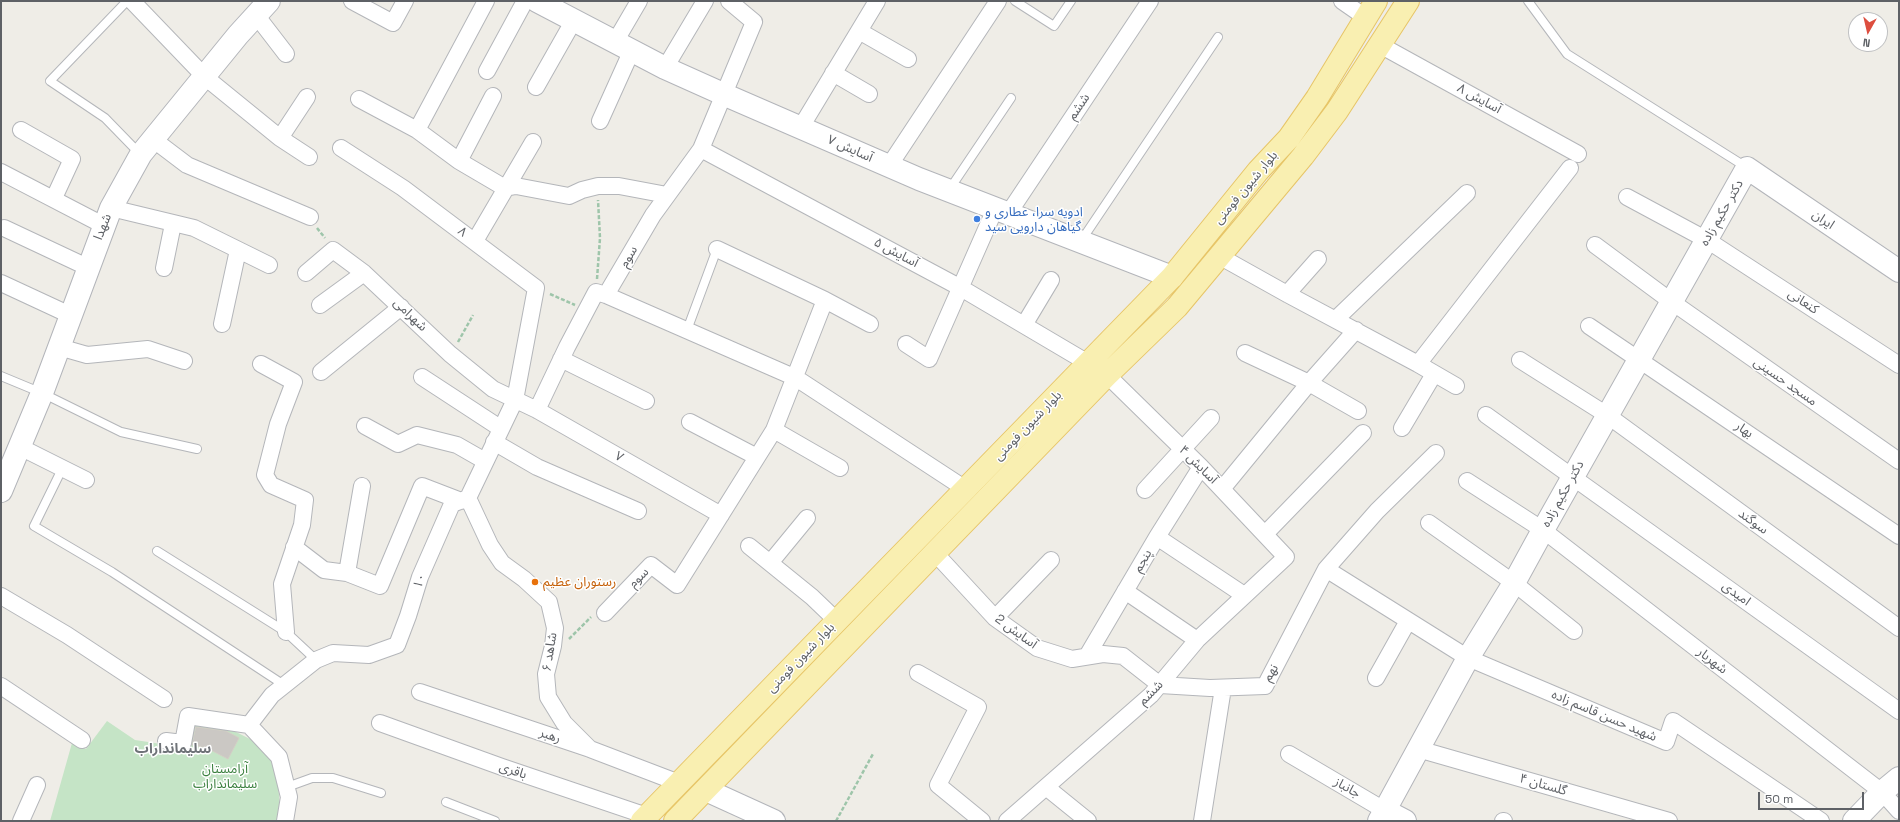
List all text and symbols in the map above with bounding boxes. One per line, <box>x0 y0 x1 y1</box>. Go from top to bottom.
north arrow <box>1848 12 1888 52</box>
text: N <box>1862 35 1871 50</box>
street label: آسایش ۸ <box>1454 80 1504 118</box>
street label: ششم <box>1065 91 1093 123</box>
street label: آسایش ۷ <box>825 132 875 166</box>
street label: بلوار شیون فومنی <box>1211 148 1281 228</box>
street label: دکتر حکیم زاده <box>1697 177 1747 249</box>
place label: ادویه سرا، عطاری و گیاهان دارویی سید <box>985 204 1083 235</box>
street label: ایران <box>1809 207 1837 233</box>
street label: شهدا <box>91 212 115 242</box>
marker: ادویه سرا، عطاری و گیاهان دارویی سید <box>972 214 982 224</box>
street label: ۸ <box>454 224 470 240</box>
street label: آسایش ۵ <box>871 235 921 271</box>
street label: سوم <box>617 243 641 271</box>
street label: کنعانی <box>1785 286 1821 318</box>
street label: شهرامی <box>390 295 430 335</box>
street label: مسجد حسینی <box>1750 354 1820 410</box>
street label: بلوار شیون فومنی <box>991 388 1065 464</box>
street label: بهار <box>1732 418 1756 442</box>
street label: آسایش ۴ <box>1175 442 1221 488</box>
street label: ۷ <box>612 448 626 466</box>
street label: دکتر حکیم زاده <box>1538 458 1588 530</box>
street label: سوگند <box>1735 506 1771 538</box>
street label: پنجم <box>1130 547 1156 575</box>
street label: سوم <box>626 564 652 592</box>
street label: ۱۰ <box>410 571 430 591</box>
place label: رستوران عظیم <box>543 574 616 590</box>
marker: رستوران عظیم <box>530 577 540 587</box>
street label: امیدی <box>1719 578 1753 610</box>
street label: آسایش 2 <box>992 611 1040 653</box>
street label: بلوار شیون فومنی <box>764 620 838 696</box>
street label: شاهد ۶ <box>539 631 561 673</box>
street label: شهریار <box>1694 644 1730 678</box>
street label: نهم <box>1260 661 1282 685</box>
street label: ششم <box>1135 677 1167 709</box>
street label: شهید حسن قاسم زاده <box>1549 687 1659 745</box>
street label: رهبر <box>537 725 563 747</box>
district label: سلیمانداراب <box>135 741 211 757</box>
street label: باقری <box>497 759 529 783</box>
park label: آرامستان سلیمانداراب <box>193 761 257 792</box>
street label: گلستان ۴ <box>1517 771 1569 799</box>
street label: جانباز <box>1331 774 1363 802</box>
scale bar <box>1760 784 1866 810</box>
text: 50 m <box>1765 791 1793 807</box>

